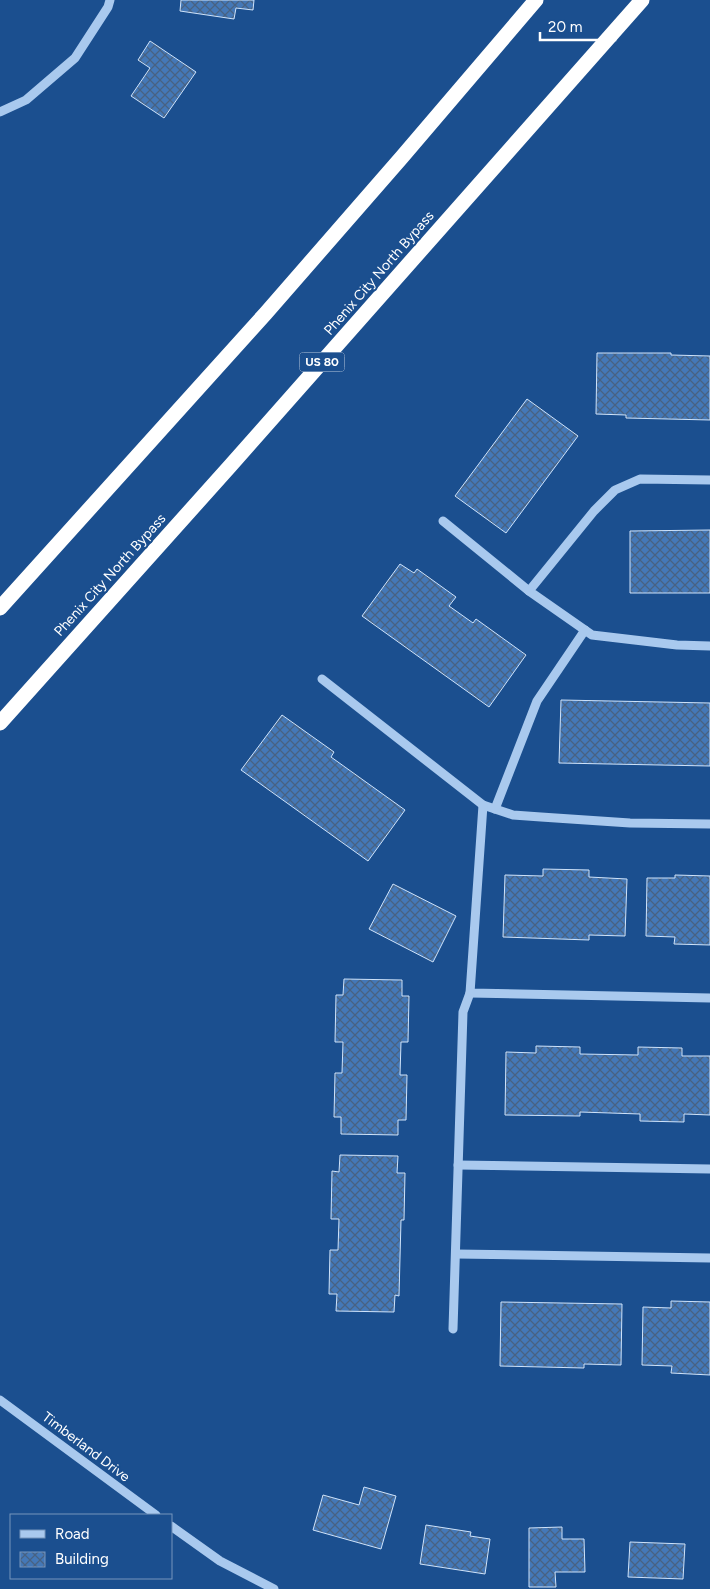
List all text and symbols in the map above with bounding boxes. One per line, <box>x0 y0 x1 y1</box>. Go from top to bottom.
scale bar <box>540 10 615 42</box>
text: 20 m <box>548 18 582 36</box>
street label: Phenix City North Bypass <box>320 207 438 339</box>
road number: US 80 <box>300 352 344 372</box>
street label: Phenix City North Bypass <box>51 510 169 640</box>
street label: Timberland Drive <box>39 1408 134 1486</box>
legend <box>10 1514 172 1579</box>
text: Road <box>55 1525 90 1543</box>
text: Building <box>55 1550 109 1568</box>

